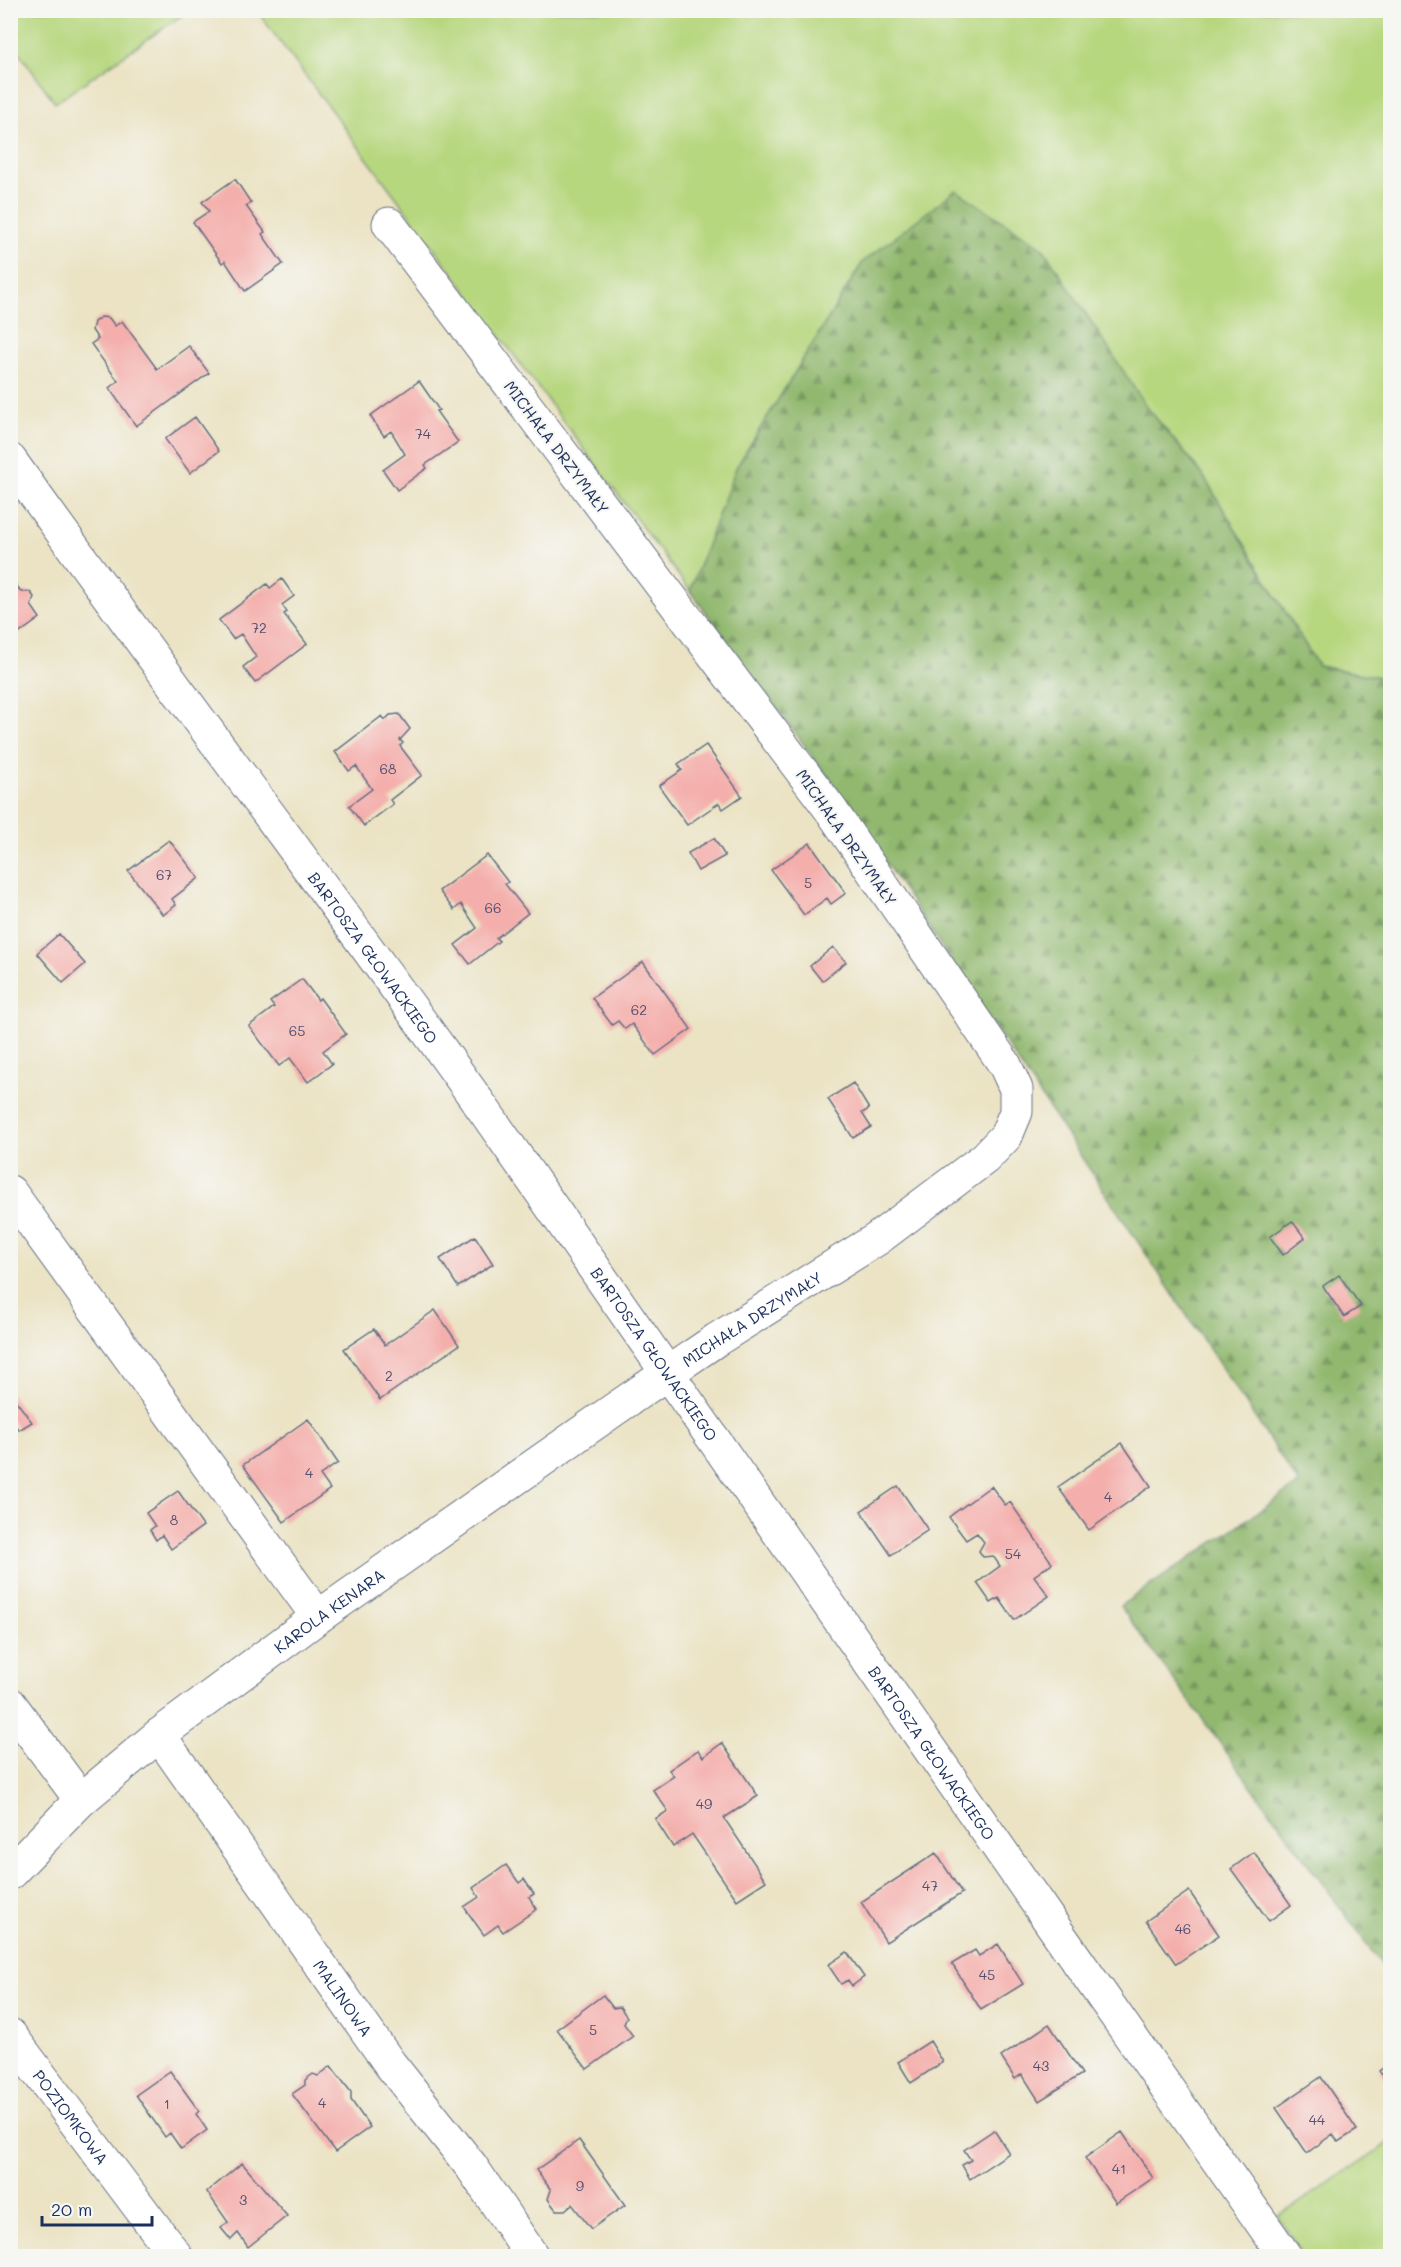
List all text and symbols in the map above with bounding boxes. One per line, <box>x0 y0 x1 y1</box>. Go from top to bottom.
street label: MICHAŁA DRZYMAŁY <box>500 376 614 518</box>
house number: 74 <box>415 424 432 443</box>
house number: 72 <box>251 618 267 637</box>
house number: 68 <box>380 759 396 778</box>
street label: MICHAŁA DRZYMAŁY <box>792 765 902 909</box>
house number: 67 <box>156 865 172 884</box>
street label: BARTOSZA GŁOWACKIEGO <box>304 867 443 1047</box>
house number: 5 <box>804 873 812 892</box>
house number: 66 <box>485 898 501 917</box>
house number: 62 <box>631 1000 647 1019</box>
house number: 65 <box>289 1021 305 1040</box>
street label: BARTOSZA GŁOWACKIEGO <box>587 1263 723 1445</box>
street label: MICHAŁA DRZYMAŁY <box>678 1266 826 1371</box>
house number: 2 <box>385 1366 393 1385</box>
house number: 4 <box>305 1463 314 1482</box>
house number: 4 <box>1104 1487 1113 1506</box>
house number: 8 <box>170 1510 178 1529</box>
house number: 54 <box>1005 1544 1022 1563</box>
street label: KAROLA KENARA <box>269 1563 388 1657</box>
street label: BARTOSZA GŁOWACKIEGO <box>865 1661 1000 1844</box>
house number: 49 <box>696 1794 712 1813</box>
house number: 47 <box>922 1876 938 1895</box>
house number: 46 <box>1175 1919 1191 1938</box>
street label: MALINOWA <box>309 1955 378 2040</box>
house number: 45 <box>979 1965 995 1984</box>
house number: 5 <box>589 2020 597 2039</box>
house number: 43 <box>1033 2056 1049 2075</box>
street label: POZIOMKOWA <box>29 2065 114 2168</box>
house number: 4 <box>318 2093 327 2112</box>
house number: 1 <box>164 2094 170 2113</box>
house number: 44 <box>1309 2110 1326 2129</box>
house number: 41 <box>1112 2159 1126 2178</box>
house number: 9 <box>576 2176 584 2195</box>
scale bar <box>42 2189 152 2227</box>
house number: 3 <box>239 2190 247 2209</box>
text: 20 m <box>51 2197 92 2221</box>

